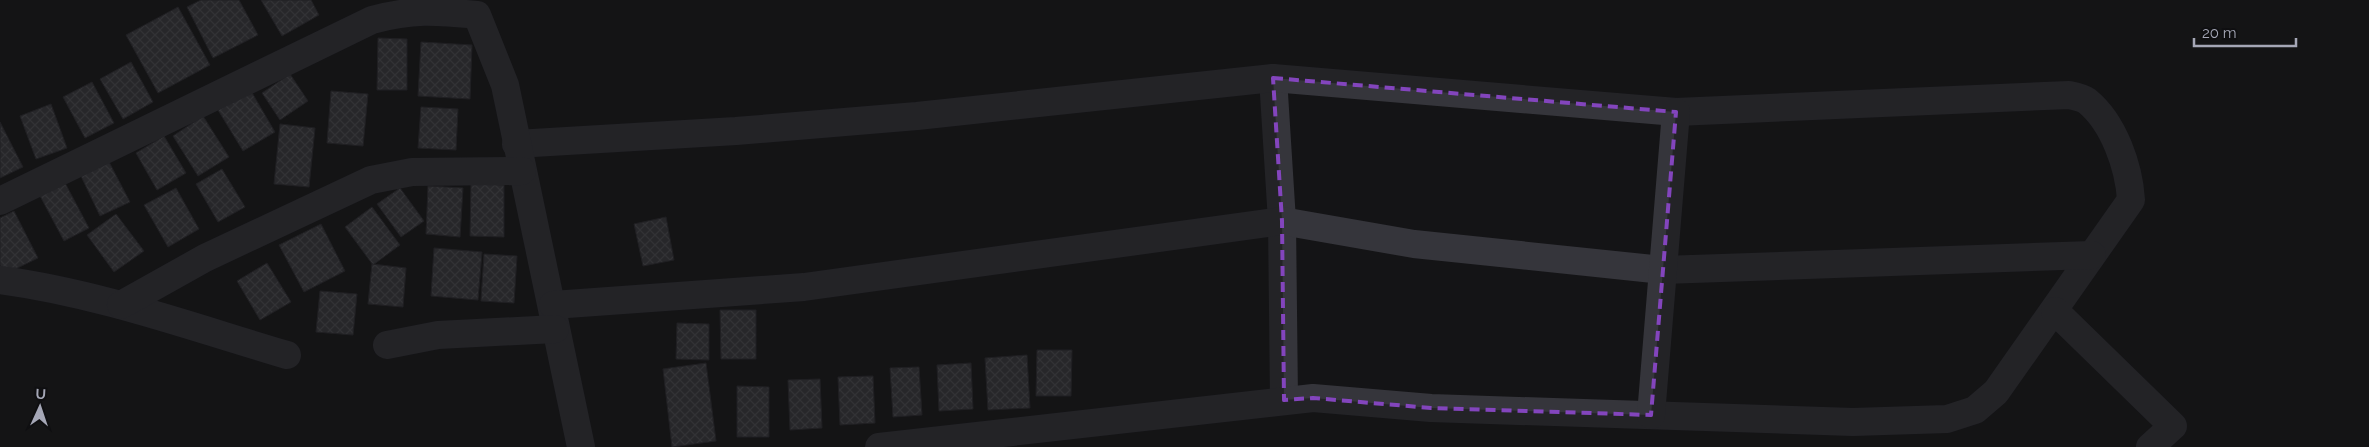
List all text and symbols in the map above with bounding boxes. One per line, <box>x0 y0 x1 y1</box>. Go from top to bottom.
scale bar <box>2194 15 2296 47</box>
text: 20 m <box>2202 24 2237 42</box>
north arrow <box>15 382 65 432</box>
text: U <box>35 386 46 402</box>

